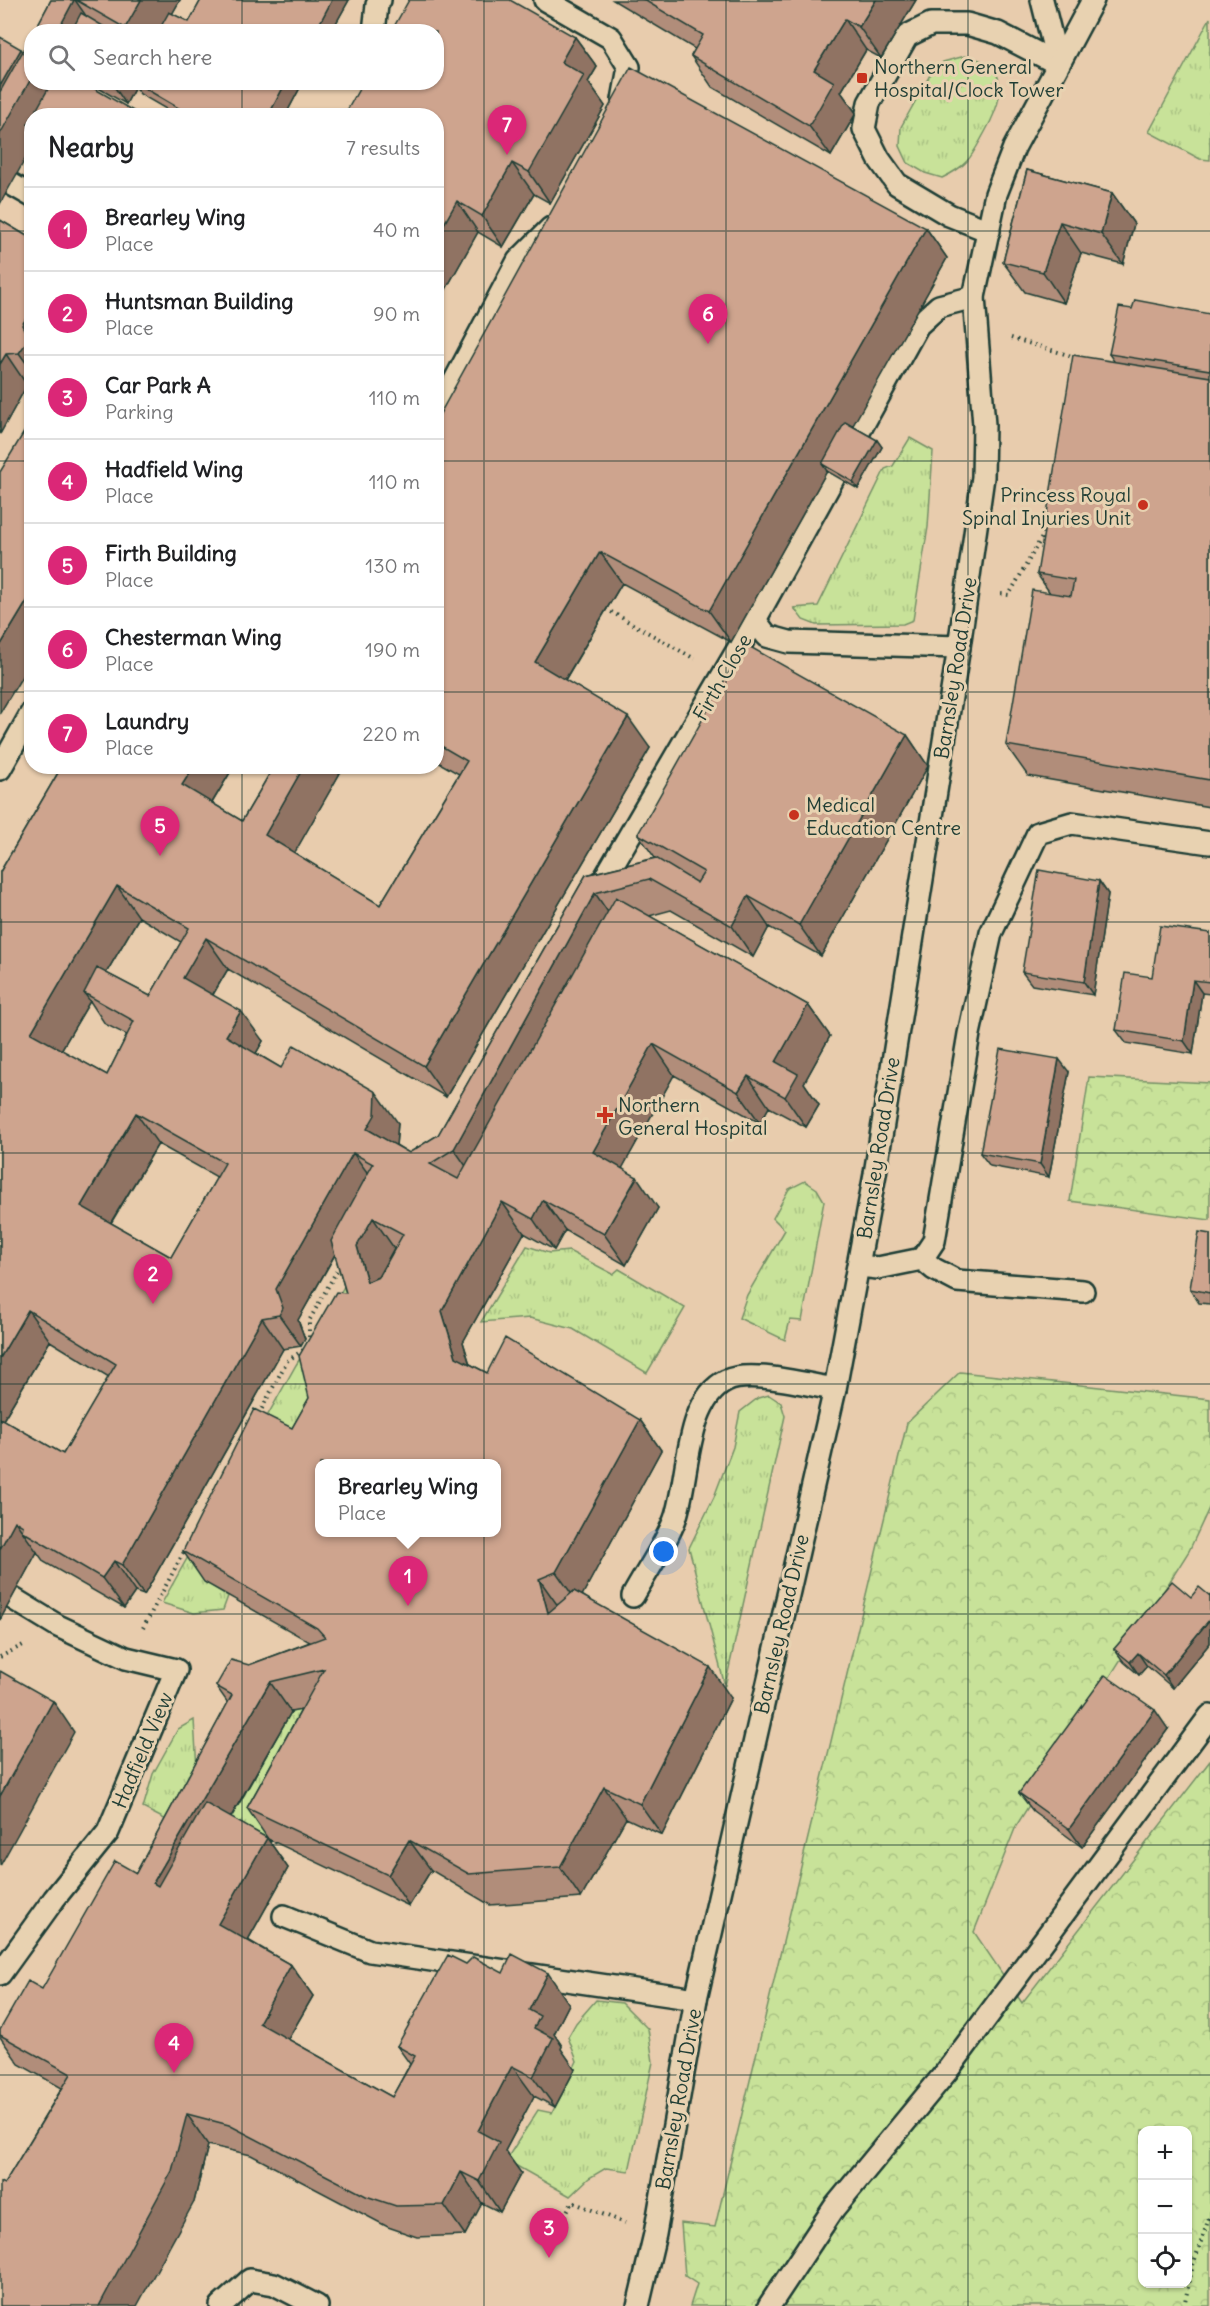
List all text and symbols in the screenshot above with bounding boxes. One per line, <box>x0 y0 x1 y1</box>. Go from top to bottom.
search box <box>24 24 444 90</box>
icon: search <box>45 41 78 74</box>
text: Search here <box>93 43 212 71</box>
place label: Northern General Hospital/Clock Tower <box>874 54 1064 102</box>
marker: Northern General Hospital/Clock Tower <box>855 71 869 85</box>
pin: 7 <box>488 106 526 155</box>
text: Nearby <box>48 131 134 164</box>
text: 7 results <box>346 135 420 160</box>
text: Brearley Wing <box>105 203 246 231</box>
text: 1 <box>64 217 71 242</box>
text: 40 m <box>373 217 420 242</box>
text: Place <box>105 231 153 256</box>
text: Huntsman Building <box>105 287 293 315</box>
pin: 6 <box>688 294 728 344</box>
text: 2 <box>62 301 73 326</box>
text: 90 m <box>373 301 420 326</box>
text: Place <box>105 315 153 340</box>
text: Car Park A <box>105 371 211 399</box>
text: 3 <box>62 385 73 410</box>
text: 110 m <box>369 385 420 410</box>
text: Parking <box>105 399 174 424</box>
text: Hadfield Wing <box>105 455 243 483</box>
text: 4 <box>62 469 73 494</box>
text: 110 m <box>369 469 420 494</box>
place label: Princess Royal Spinal Injuries Unit <box>962 482 1131 530</box>
text: Place <box>105 483 153 508</box>
marker: Princess Royal Spinal Injuries Unit <box>1136 498 1150 512</box>
text: Firth Building <box>105 539 237 567</box>
text: 5 <box>62 553 73 578</box>
text: 130 m <box>365 553 420 578</box>
text: Place <box>105 567 153 592</box>
street label: Barnsley Road Drive <box>928 575 982 761</box>
text: Chesterman Wing <box>105 623 282 651</box>
street label: Firth Close <box>687 629 757 725</box>
text: 6 <box>62 637 73 662</box>
text: 190 m <box>365 637 420 662</box>
text: Place <box>105 651 153 676</box>
text: Laundry <box>105 707 189 735</box>
text: 7 <box>63 721 72 746</box>
text: 220 m <box>363 721 420 746</box>
text: Place <box>105 735 153 760</box>
place label: Medical Education Centre <box>806 792 961 840</box>
pin: 5 <box>140 806 180 856</box>
marker: Medical Education Centre <box>787 808 801 822</box>
street label: Barnsley Road Drive <box>851 1055 905 1241</box>
place label: Northern General Hospital <box>618 1092 767 1140</box>
marker: Northern General Hospital <box>596 1106 614 1124</box>
pin: 2 <box>134 1254 172 1304</box>
popup <box>315 1459 501 1537</box>
text: Brearley Wing <box>338 1472 478 1500</box>
text: Place <box>338 1500 386 1525</box>
street label: Barnsley Road Drive <box>748 1532 814 1716</box>
your location <box>649 1537 678 1566</box>
pin: 1 <box>388 1556 428 1606</box>
street label: Hadfield View <box>106 1688 178 1812</box>
street label: Barnsley Road Drive <box>650 2006 706 2192</box>
pin: 4 <box>154 2024 194 2073</box>
map controls <box>1138 2126 1192 2288</box>
button: + <box>1138 2126 1192 2180</box>
button: − <box>1138 2180 1192 2234</box>
pin: 3 <box>530 2208 568 2258</box>
button: locate <box>1138 2234 1192 2288</box>

